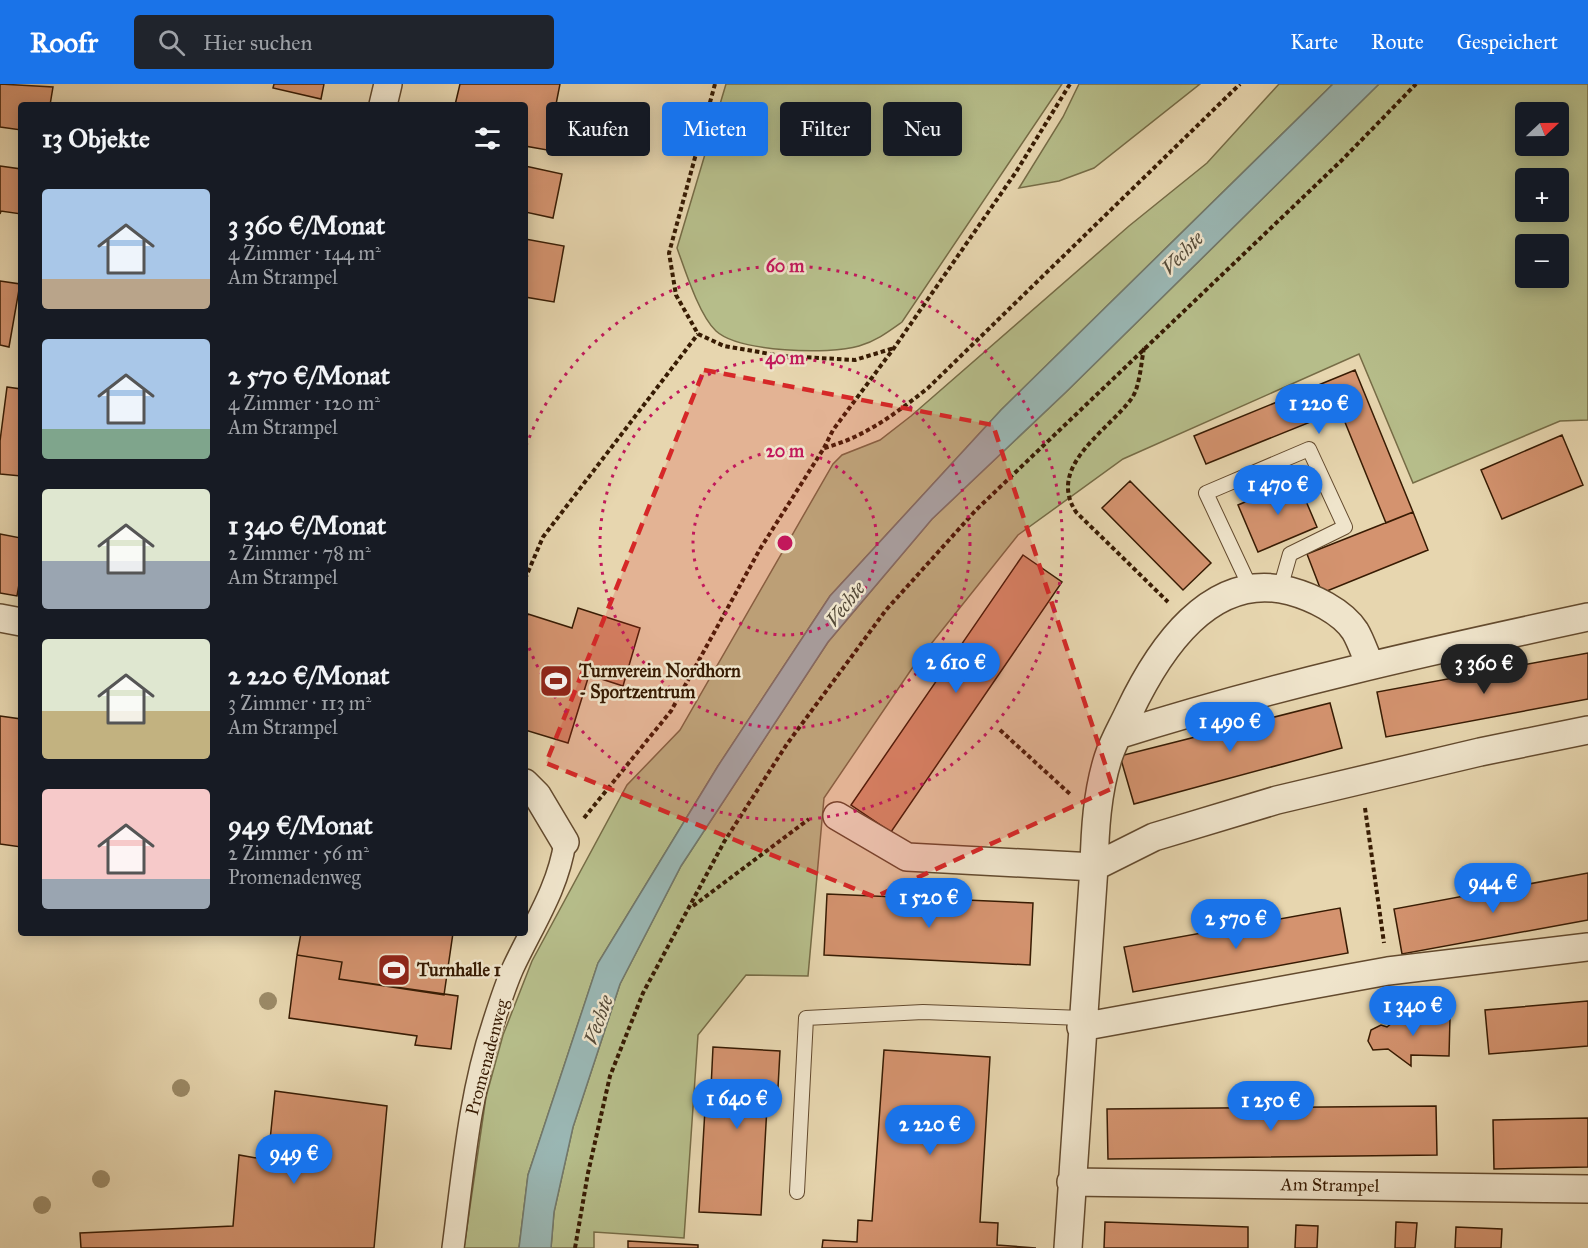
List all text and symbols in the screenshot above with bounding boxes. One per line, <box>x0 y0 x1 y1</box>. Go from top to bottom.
search box <box>134 15 554 69</box>
text: Roofr <box>30 25 98 60</box>
icon: search <box>155 26 188 59</box>
text: Hier suchen <box>203 29 312 56</box>
text: Karte <box>1290 29 1338 55</box>
text: Route <box>1371 29 1424 55</box>
text: Gespeichert <box>1457 29 1558 55</box>
chip: Kaufen <box>546 102 650 156</box>
chip: Mieten <box>662 102 768 156</box>
chip: Filter <box>780 102 871 156</box>
chip: Neu <box>883 102 962 156</box>
north arrow <box>1515 102 1569 156</box>
map controls <box>1515 102 1569 288</box>
text: 13 Objekte <box>42 122 150 154</box>
icon: filters <box>471 122 504 155</box>
button: + <box>1515 168 1569 222</box>
text: 3 360 €/Monat <box>228 209 385 241</box>
icon: home <box>90 213 162 285</box>
water label: Vechte <box>1156 226 1209 280</box>
button: − <box>1515 234 1569 288</box>
text: 4 Zimmer · 144 m² <box>228 241 381 265</box>
text: 60 m <box>766 255 805 277</box>
text: Am Strampel <box>228 265 338 289</box>
text: 40 m <box>765 347 806 370</box>
text: 2 570 €/Monat <box>228 359 390 391</box>
icon: home <box>90 363 162 435</box>
pin: 1 220 € <box>1264 384 1374 435</box>
text: 4 Zimmer · 120 m² <box>228 391 380 415</box>
text: 1 220 € <box>1289 391 1349 415</box>
text: Am Strampel <box>228 415 338 439</box>
text: 20 m <box>766 440 805 462</box>
pin: 1 470 € <box>1223 465 1333 516</box>
text: 1 470 € <box>1247 472 1309 496</box>
text: 1 340 €/Monat <box>228 509 386 541</box>
icon: home <box>90 513 162 585</box>
centre of rings <box>775 533 795 553</box>
text: 2 Zimmer · 78 m² <box>228 541 371 565</box>
text: Am Strampel <box>228 565 338 589</box>
water label: Vechte <box>820 576 870 631</box>
pin: 2 610 € <box>901 643 1011 694</box>
pin: 3 360 € <box>1429 644 1539 695</box>
text: 2 610 € <box>926 650 986 674</box>
text: 3 360 € <box>1455 651 1513 675</box>
text: 2 220 €/Monat <box>228 659 390 691</box>
place label: Turnverein Nordhorn - Sportzentrum <box>578 660 741 704</box>
icon: home <box>90 663 162 735</box>
sports icon: Turnverein Nordhorn - Sportzentrum <box>538 663 574 699</box>
text: 3 Zimmer · 113 m² <box>228 691 371 715</box>
pin: 1 490 € <box>1175 702 1285 753</box>
text: 1 490 € <box>1199 709 1261 733</box>
text: Am Strampel <box>228 715 338 739</box>
text: 949 €/Monat <box>228 809 373 841</box>
icon: home <box>90 813 162 885</box>
text: 2 Zimmer · 56 m² <box>228 841 369 865</box>
pin: 944 € <box>1451 863 1535 914</box>
text: Promenadenweg <box>228 865 361 889</box>
text: 944 € <box>1468 870 1518 894</box>
pin: 1 520 € <box>874 878 984 929</box>
text: 1 520 € <box>899 885 959 909</box>
pin: 2 570 € <box>1181 899 1291 950</box>
text: 2 570 € <box>1205 906 1267 930</box>
sports icon: Turnhalle 1 <box>376 952 412 988</box>
place label: Turnhalle 1 <box>416 959 501 981</box>
pin: 1 340 € <box>1358 986 1468 1037</box>
water label: Vechte <box>578 992 618 1048</box>
text: 1 340 € <box>1383 993 1443 1017</box>
street label: Promenadenweg <box>461 996 514 1118</box>
pin: 1 640 € <box>682 1079 792 1130</box>
pin: 1 250 € <box>1216 1081 1326 1132</box>
text: 1 640 € <box>706 1086 768 1110</box>
text: 1 250 € <box>1241 1088 1301 1112</box>
pin: 2 220 € <box>875 1105 985 1156</box>
text: 2 220 € <box>899 1112 961 1136</box>
pin: 949 € <box>252 1134 336 1185</box>
text: 949 € <box>269 1141 319 1165</box>
street label: Am Strampel <box>1279 1173 1380 1197</box>

